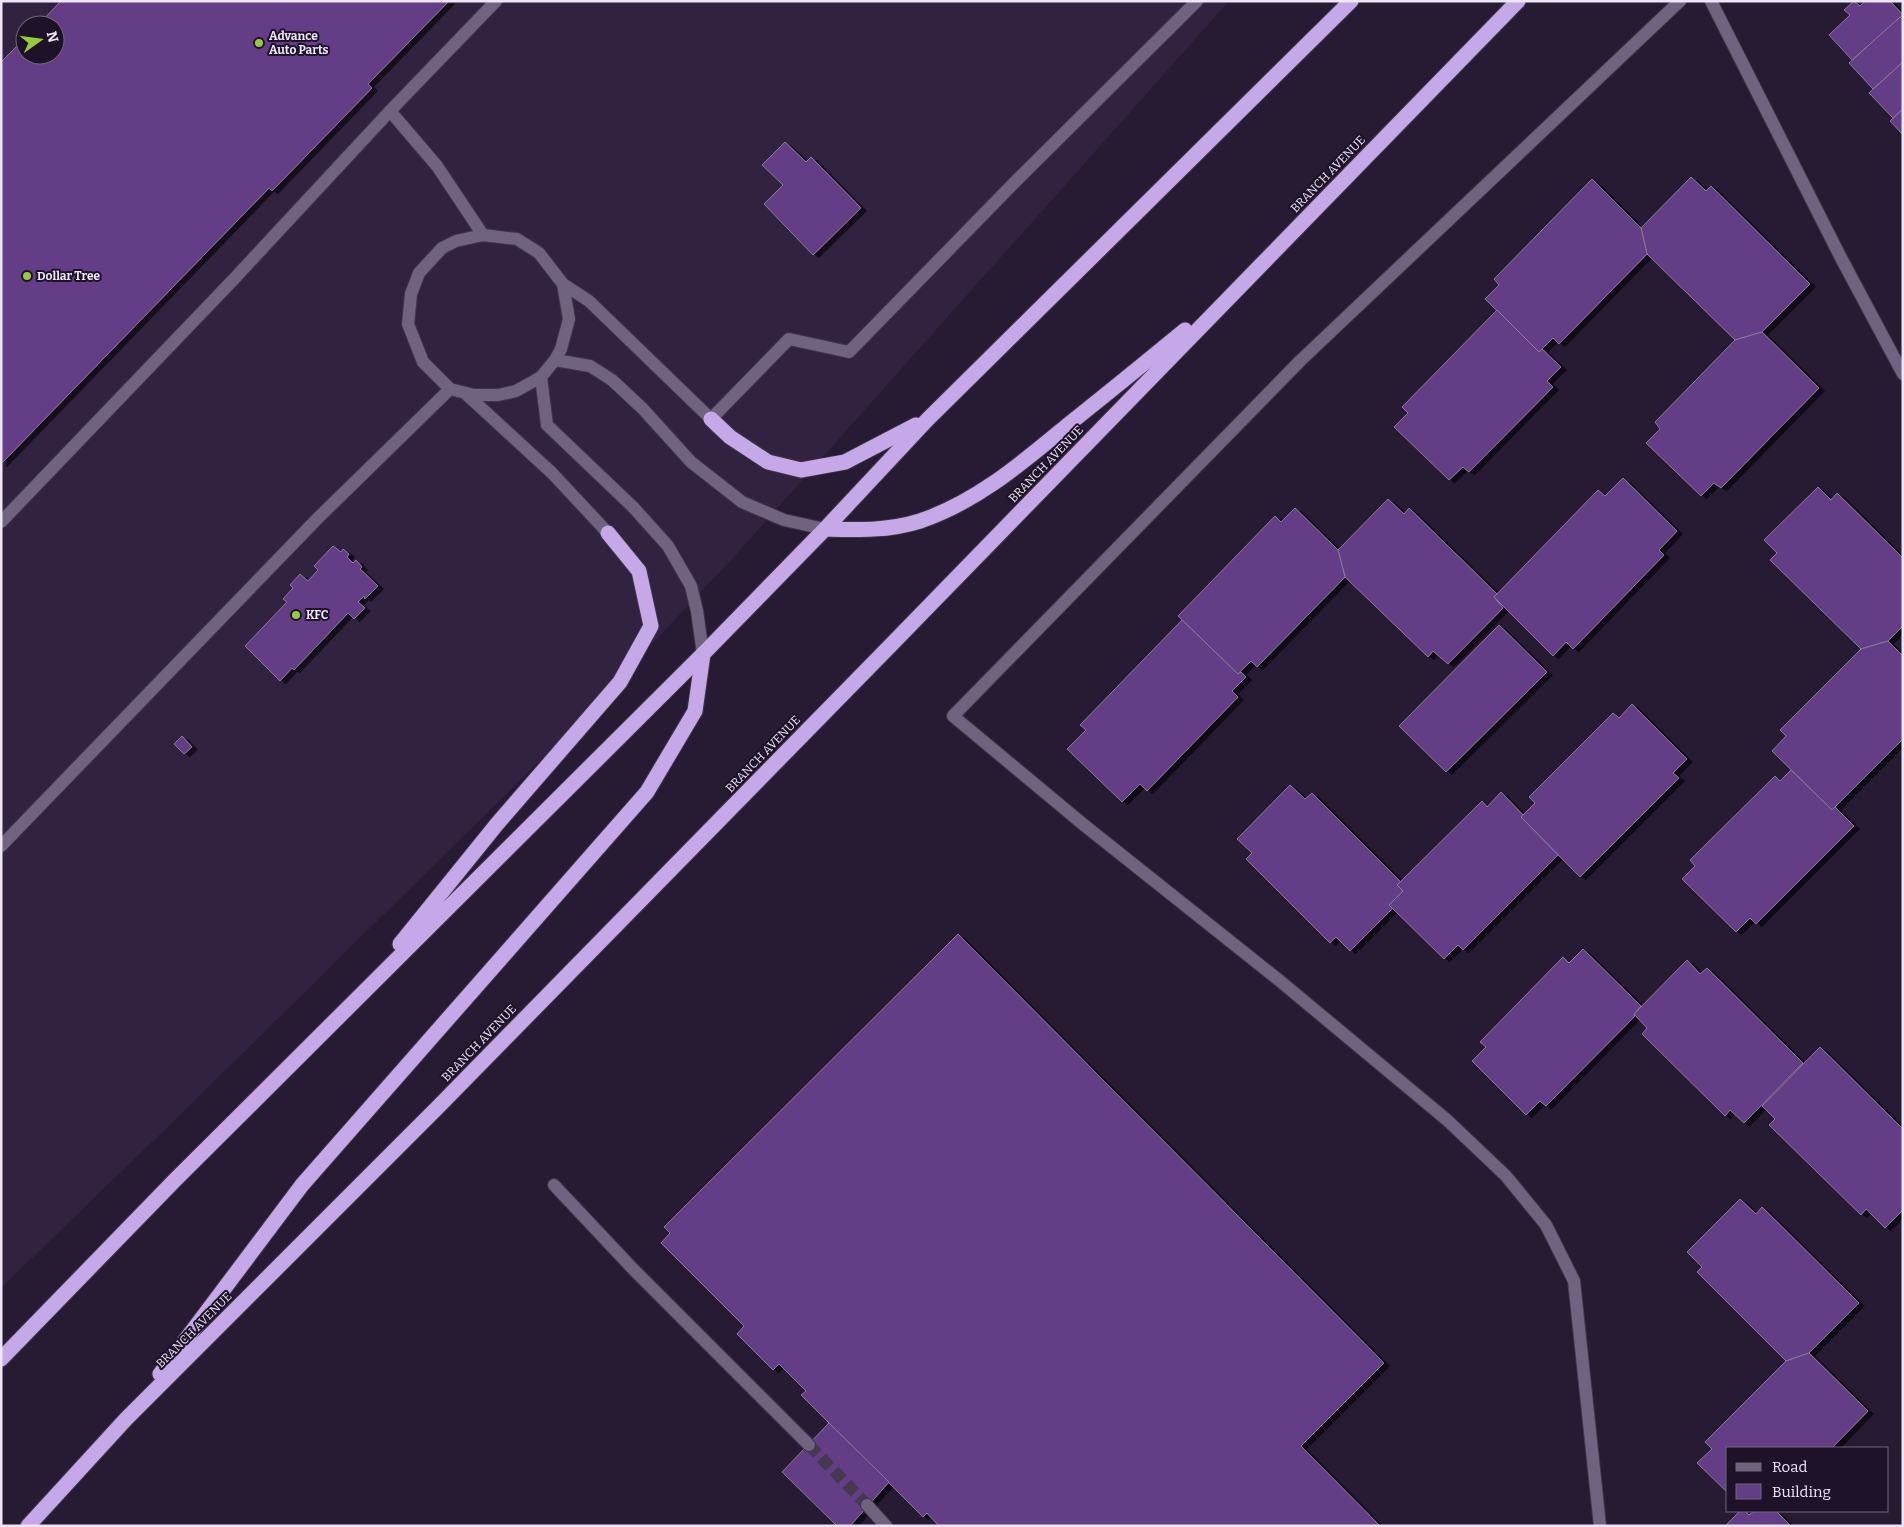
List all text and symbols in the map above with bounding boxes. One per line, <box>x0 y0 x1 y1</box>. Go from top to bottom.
north arrow <box>15 15 65 65</box>
place label: Advance Auto Parts <box>269 29 329 57</box>
text: N <box>43 30 62 44</box>
marker: Advance Auto Parts <box>253 37 265 49</box>
street label: BRANCH AVENUE <box>1288 133 1368 215</box>
place label: Dollar Tree <box>37 269 101 283</box>
marker: Dollar Tree <box>21 270 33 282</box>
street label: BRANCH AVENUE <box>1006 423 1086 505</box>
place label: KFC <box>306 608 329 622</box>
marker: KFC <box>290 609 302 621</box>
street label: BRANCH AVENUE <box>723 713 803 795</box>
street label: BRANCH AVENUE <box>439 1002 519 1084</box>
street label: BRANCH AVENUE <box>153 1289 235 1371</box>
legend <box>1726 1447 1889 1512</box>
text: Road <box>1772 1458 1807 1476</box>
text: Building <box>1772 1483 1831 1501</box>

